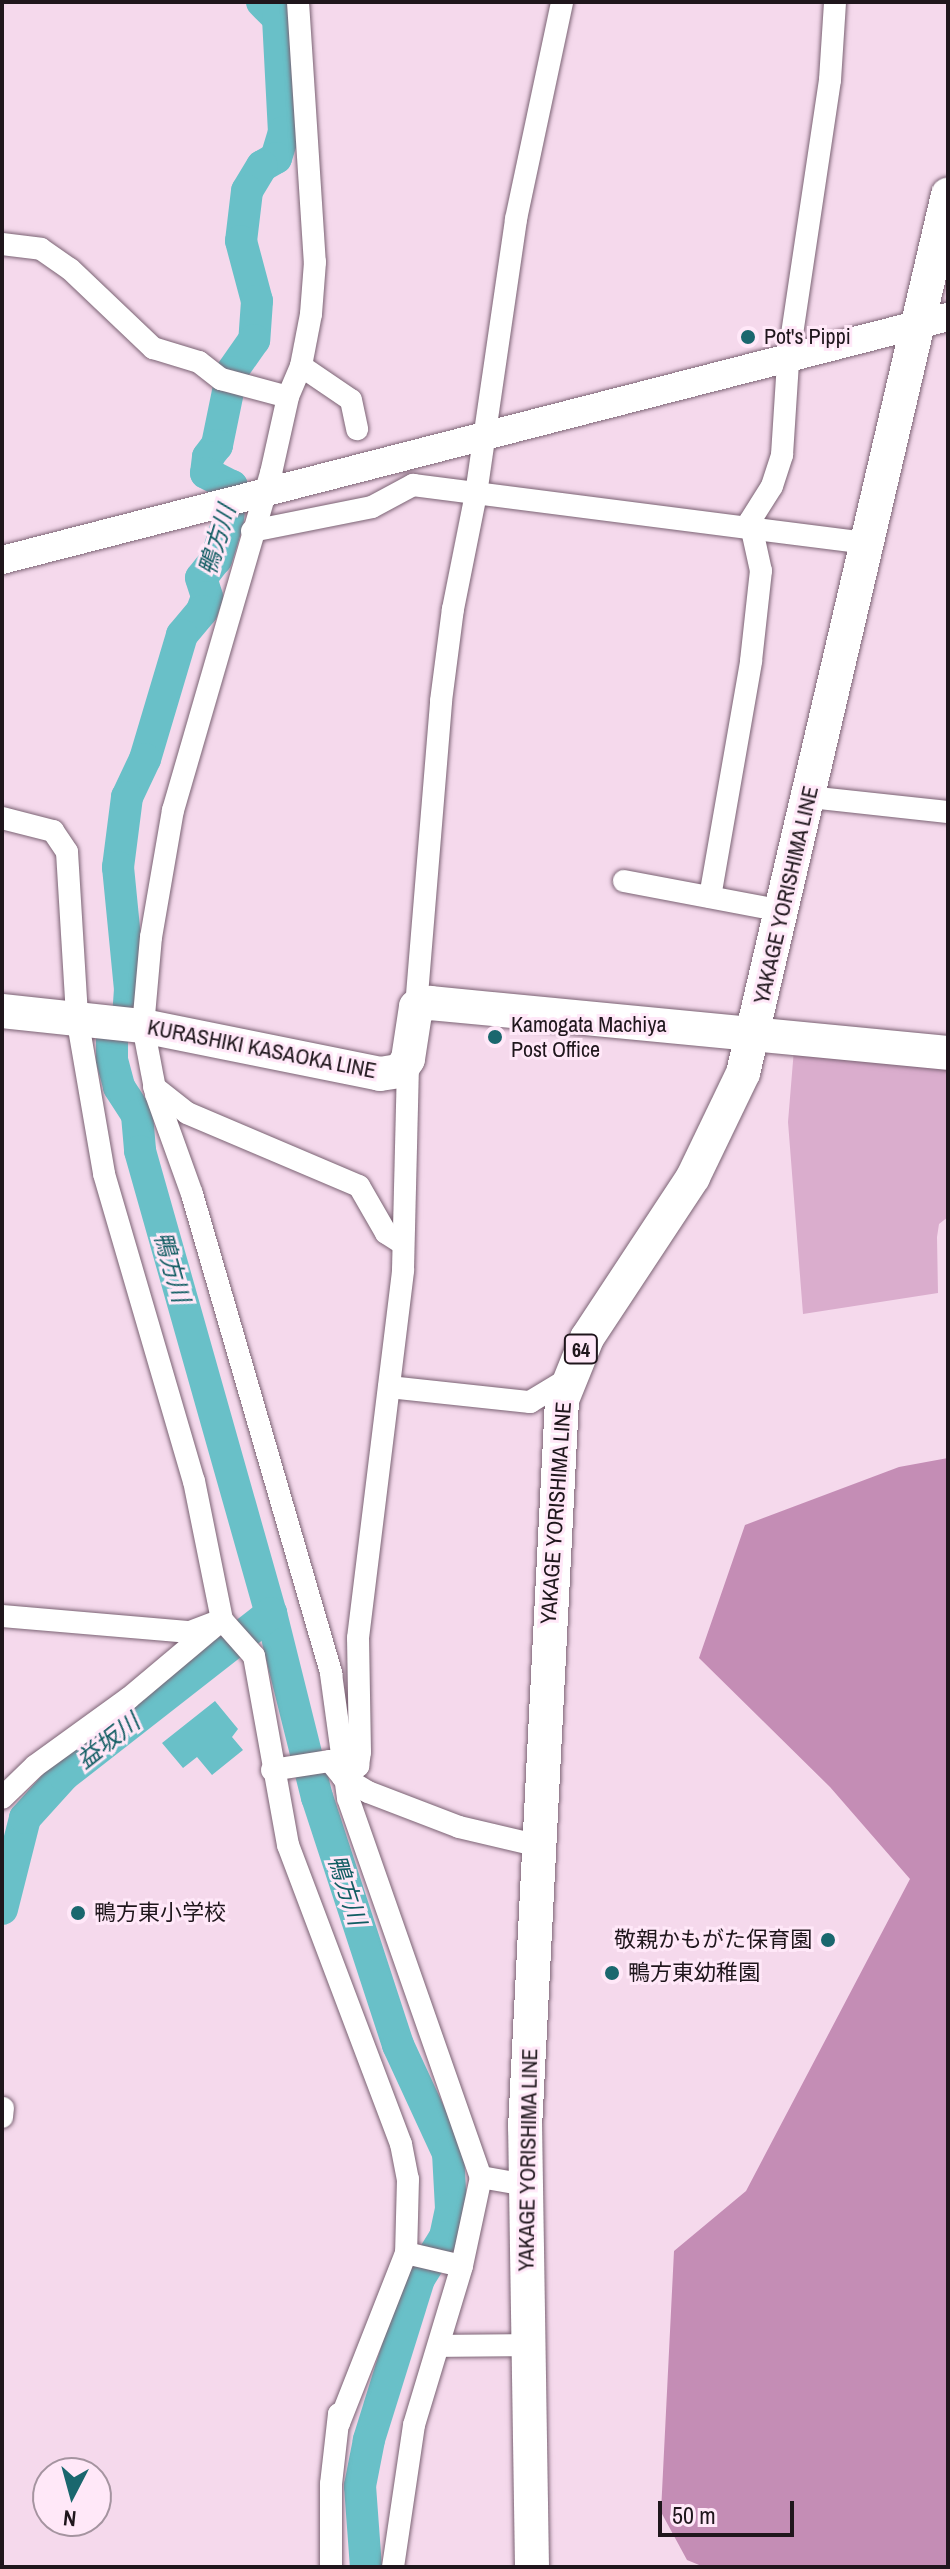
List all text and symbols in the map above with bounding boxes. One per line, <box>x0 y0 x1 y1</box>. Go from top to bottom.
place label: Pot's Pippi <box>764 324 851 350</box>
marker: Pot's Pippi <box>739 328 757 346</box>
water label: 鴨方川 <box>193 501 241 579</box>
street label: YAKAGE YORISHIMA LINE <box>748 783 824 1007</box>
place label: Kamogata Machiya Post Office <box>511 1011 666 1062</box>
street label: KURASHIKI KASAOKA LINE <box>145 1014 379 1084</box>
marker: Kamogata Machiya Post Office <box>486 1028 504 1046</box>
water label: 鴨方川 <box>148 1228 196 1306</box>
road number: 64 <box>563 1333 599 1365</box>
street label: YAKAGE YORISHIMA LINE <box>535 1400 577 1626</box>
water label: 益坂川 <box>71 1707 145 1775</box>
water label: 鴨方川 <box>322 1851 372 1929</box>
place label: 鴨方東小学校 <box>94 1900 226 1926</box>
marker: 鴨方東小学校 <box>69 1904 87 1922</box>
place label: 敬親かもがた保育園 <box>614 1927 812 1953</box>
marker: 敬親かもがた保育園 <box>819 1931 837 1949</box>
place label: 鴨方東幼稚園 <box>628 1960 760 1986</box>
marker: 鴨方東幼稚園 <box>603 1964 621 1982</box>
street label: YAKAGE YORISHIMA LINE <box>513 2048 543 2272</box>
north arrow <box>32 2457 112 2537</box>
scale bar <box>662 2485 798 2535</box>
text: 50 m <box>672 2499 716 2531</box>
text: N <box>62 2503 78 2534</box>

